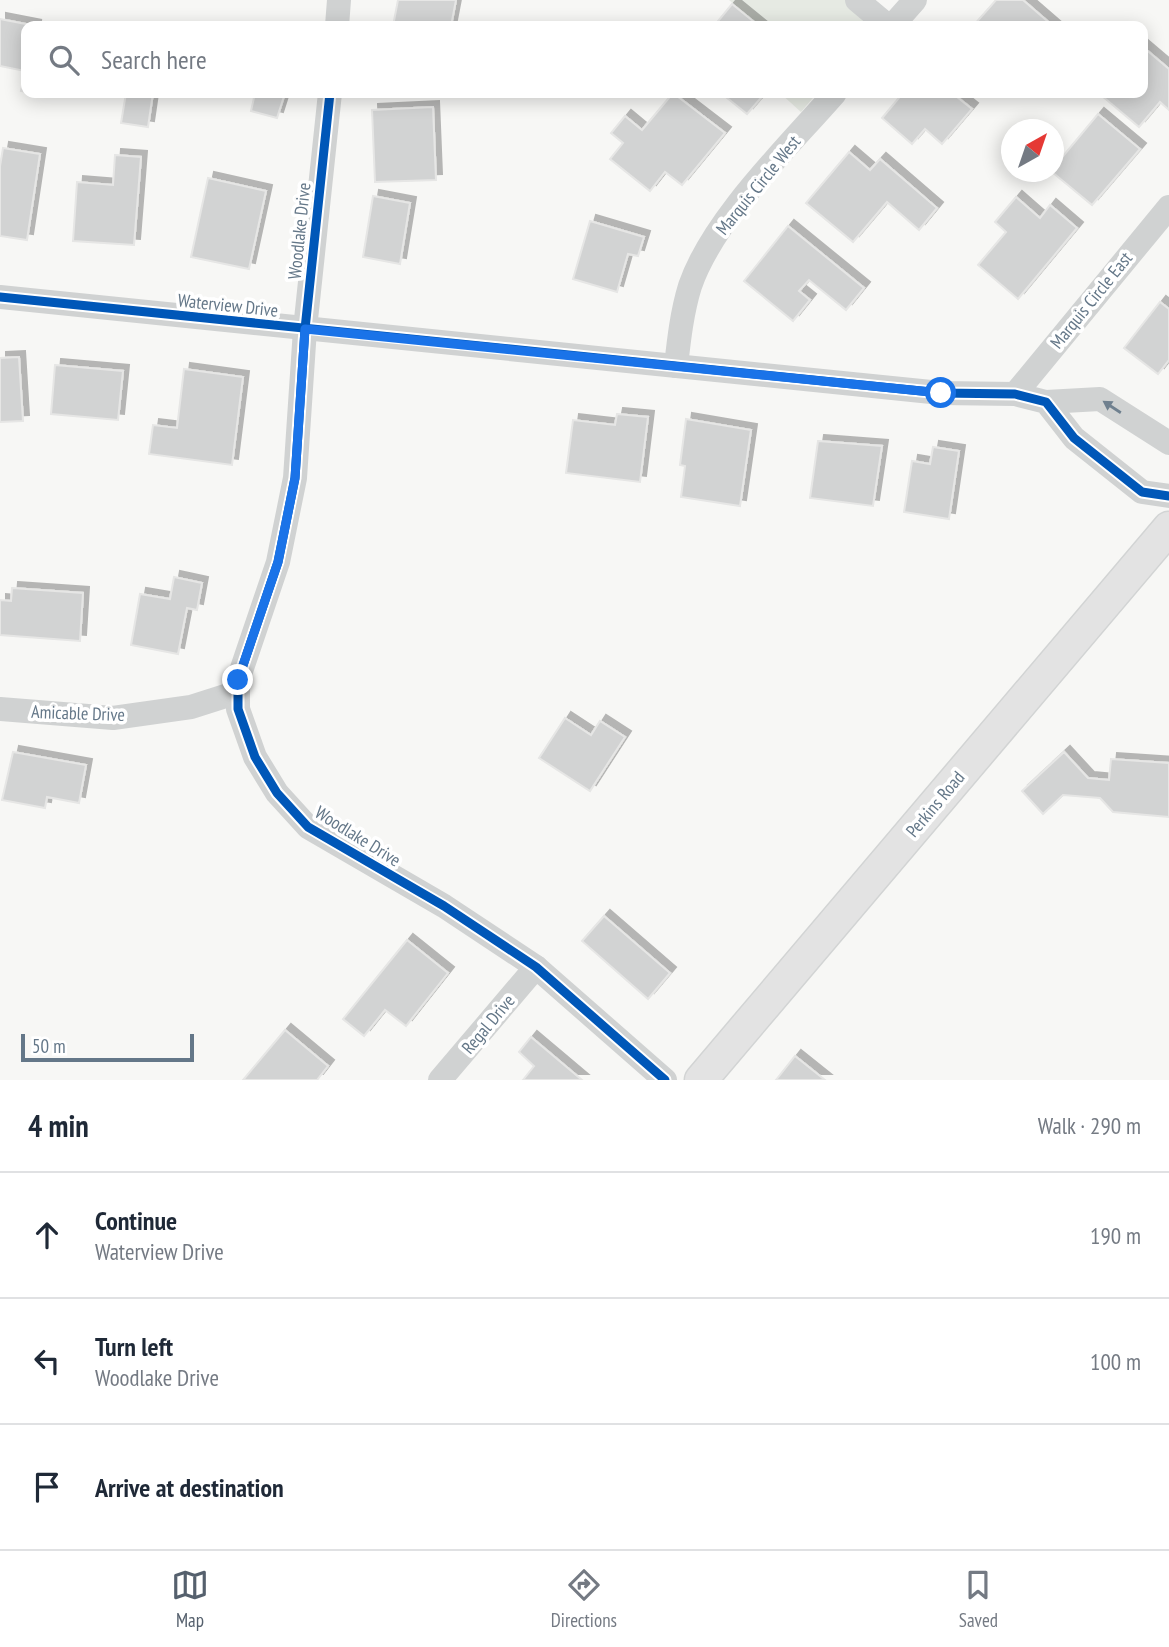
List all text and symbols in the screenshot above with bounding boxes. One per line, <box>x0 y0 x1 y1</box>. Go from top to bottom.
search box <box>21 21 1148 98</box>
icon: search <box>45 41 83 79</box>
text: Search here <box>101 43 207 76</box>
north arrow <box>1001 119 1064 182</box>
street label: Marquis Circle West <box>711 130 805 239</box>
street label: Woodlake Drive <box>282 182 316 280</box>
street label: Marquis Circle East <box>1045 247 1137 353</box>
street label: Waterview Drive <box>177 288 279 322</box>
route start <box>925 377 956 408</box>
one-way arrow <box>1102 400 1121 413</box>
route end <box>222 664 253 695</box>
street label: Amicable Drive <box>31 700 125 726</box>
street label: Perkins Road <box>901 766 969 842</box>
street label: Woodlake Drive <box>311 801 405 871</box>
street label: Regal Drive <box>456 989 520 1059</box>
scale bar <box>21 1031 194 1063</box>
text: 50 m <box>32 1034 66 1058</box>
text: 4 min <box>28 1106 89 1145</box>
text: Walk · 290 m <box>1038 1111 1141 1140</box>
text: Continue <box>95 1204 177 1237</box>
icon: ahead <box>28 1216 66 1254</box>
text: 190 m <box>1090 1221 1141 1250</box>
text: Waterview Drive <box>95 1237 224 1266</box>
text: Turn left <box>95 1330 173 1363</box>
icon: left <box>28 1342 66 1380</box>
text: 100 m <box>1090 1347 1141 1376</box>
text: Woodlake Drive <box>95 1363 219 1392</box>
icon: arrive <box>28 1468 66 1506</box>
text: Arrive at destination <box>95 1471 284 1504</box>
tab: Map <box>171 1566 209 1632</box>
tab: Directions <box>551 1566 617 1632</box>
tab: Saved <box>959 1566 998 1632</box>

